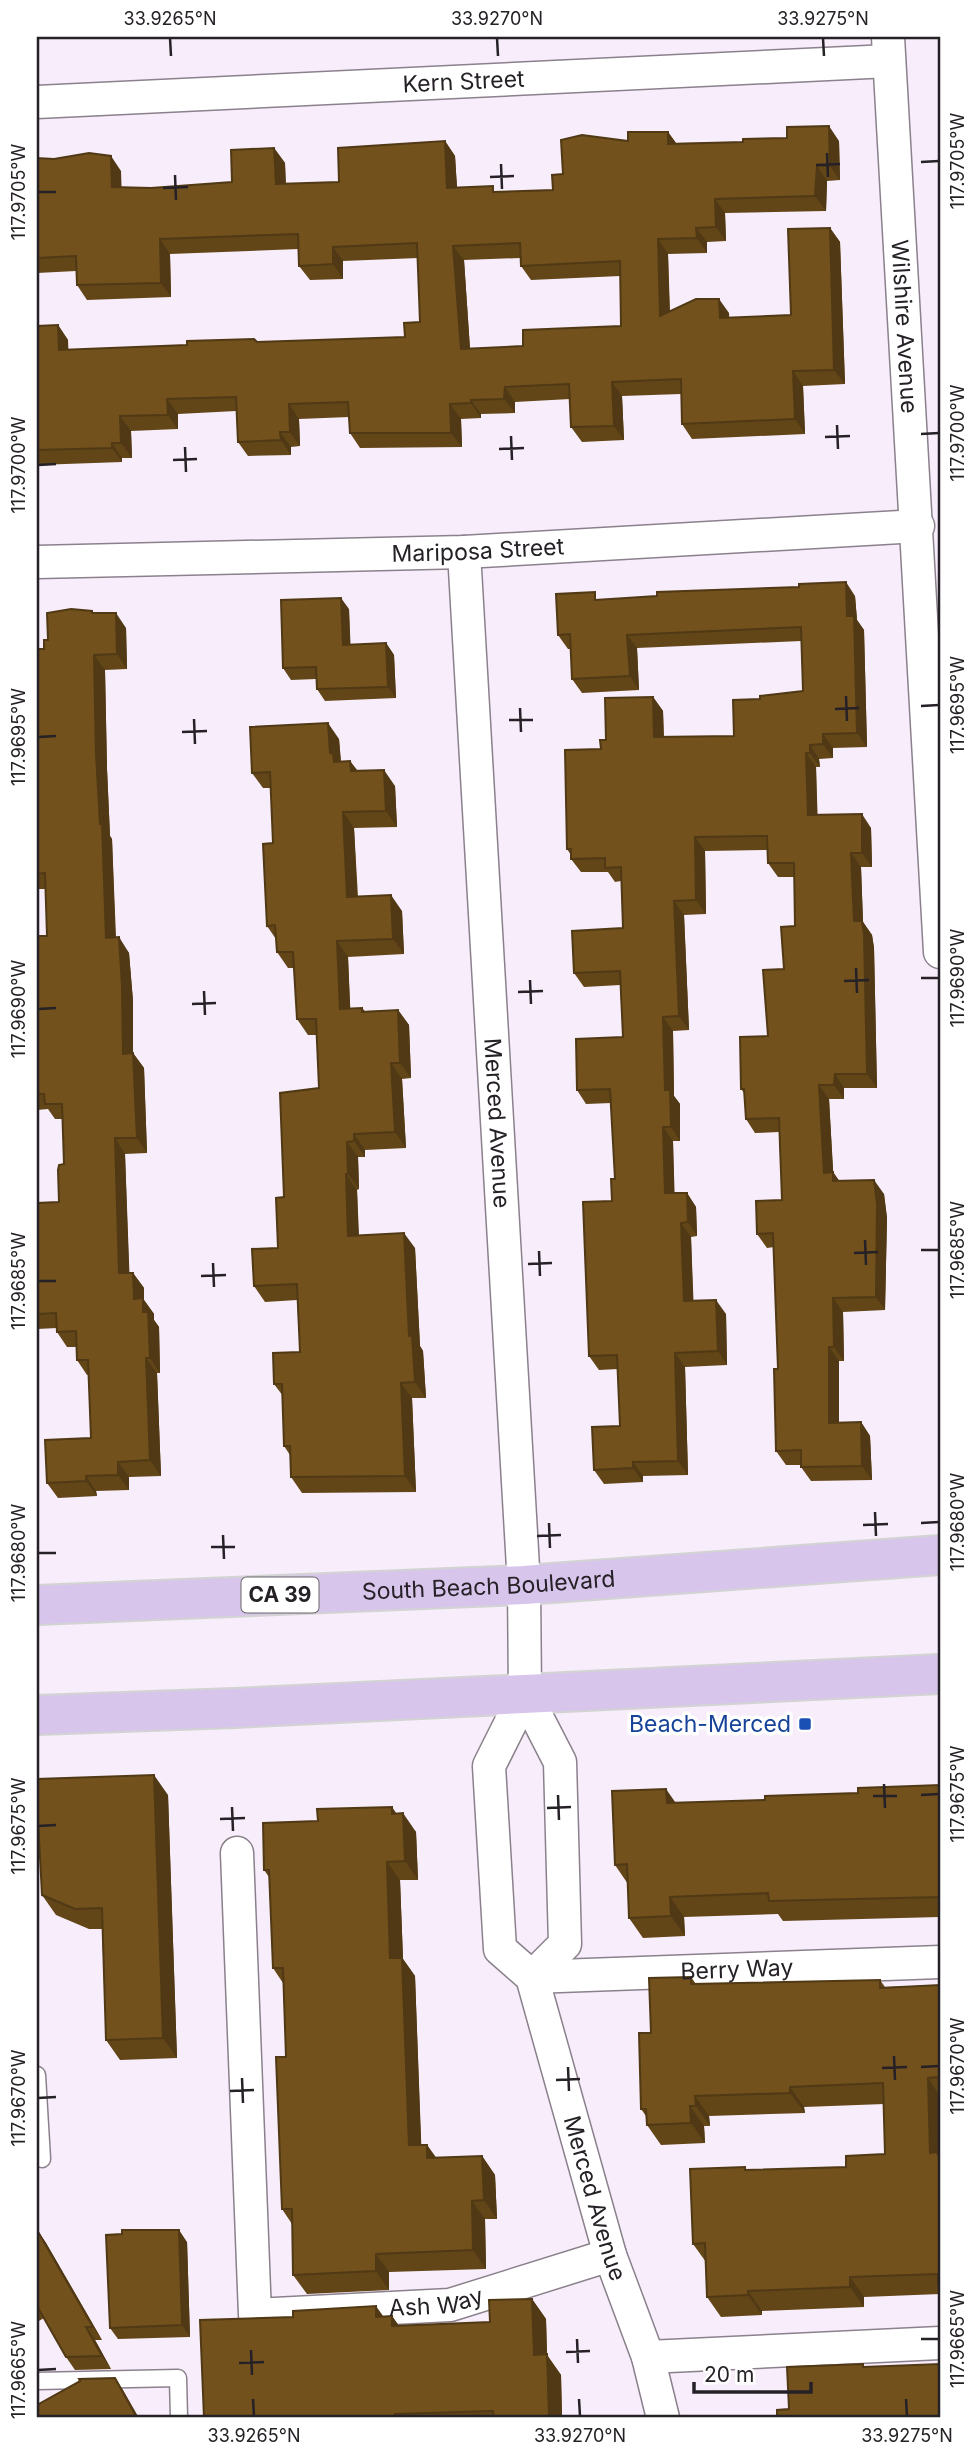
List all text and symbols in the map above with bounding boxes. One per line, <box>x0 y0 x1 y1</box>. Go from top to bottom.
text: 33.9265°N <box>124 8 216 29</box>
text: 33.9270°N <box>451 8 543 29</box>
text: 33.9275°N <box>777 8 869 29</box>
street label: Kern Street <box>402 65 526 98</box>
text: 117.9705°W <box>947 112 968 209</box>
text: 117.9705°W <box>8 143 29 240</box>
street label: Wilshire Avenue <box>886 239 923 414</box>
text: 117.9700°W <box>947 384 968 482</box>
text: 117.9700°W <box>8 416 29 514</box>
street label: Mariposa Street <box>391 532 565 568</box>
text: 117.9695°W <box>947 656 968 754</box>
text: 117.9695°W <box>8 688 29 786</box>
text: 117.9690°W <box>947 929 968 1027</box>
text: 117.9690°W <box>8 960 29 1058</box>
street label: Merced Avenue <box>478 1037 516 1209</box>
text: 117.9685°W <box>947 1201 968 1299</box>
text: 117.9685°W <box>8 1232 29 1330</box>
text: 117.9680°W <box>947 1473 968 1571</box>
text: 117.9680°W <box>8 1504 29 1602</box>
street label: South Beach Boulevard <box>361 1564 616 1606</box>
road number: CA 39 <box>242 1578 318 1612</box>
place label: Beach-Merced <box>629 1710 791 1738</box>
marker: Beach-Merced <box>797 1716 813 1732</box>
text: 117.9675°W <box>947 1745 968 1842</box>
text: 117.9675°W <box>8 1777 29 1874</box>
street label: Berry Way <box>680 1953 794 1986</box>
text: 117.9670°W <box>947 2017 968 2115</box>
text: 117.9670°W <box>8 2049 29 2147</box>
street label: Merced Avenue <box>558 2113 632 2285</box>
street label: Ash Way <box>388 2281 487 2322</box>
text: 117.9665°W <box>947 2290 968 2388</box>
text: 117.9665°W <box>8 2321 29 2419</box>
scale bar <box>694 2350 811 2394</box>
text: 20 m <box>704 2362 754 2387</box>
text: 33.9265°N <box>208 2425 300 2446</box>
text: 33.9270°N <box>534 2425 626 2446</box>
text: 33.9275°N <box>861 2425 953 2446</box>

